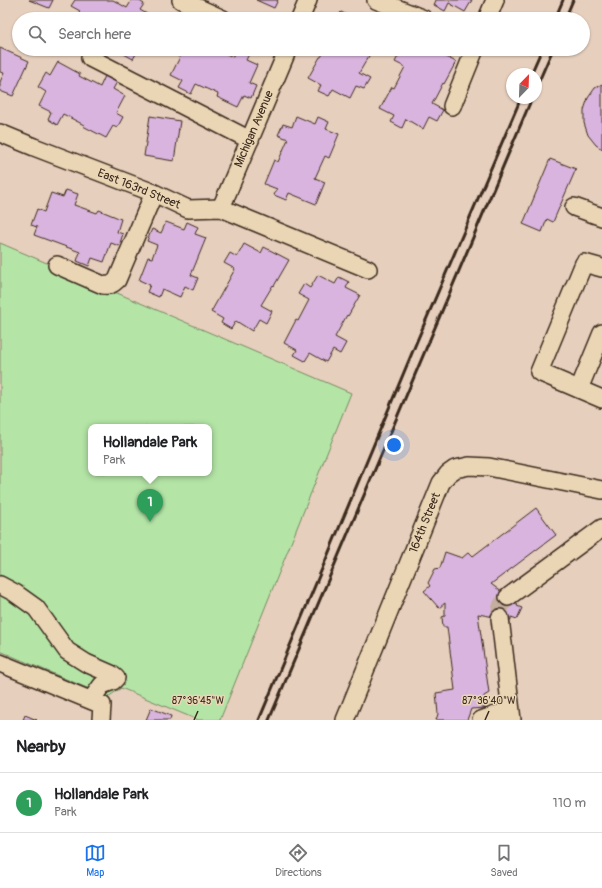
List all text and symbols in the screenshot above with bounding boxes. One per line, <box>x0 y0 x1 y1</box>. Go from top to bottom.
search box <box>12 12 590 56</box>
icon: search <box>26 23 48 45</box>
text: Search here <box>58 25 131 44</box>
north arrow <box>506 68 542 104</box>
street label: Michigan Avenue <box>231 88 277 170</box>
street label: East 163rd Street <box>95 166 183 213</box>
popup <box>88 424 212 476</box>
text: Hollandale Park <box>103 433 197 452</box>
your location <box>384 435 404 455</box>
text: Park <box>103 452 126 468</box>
pin: 1 <box>137 489 163 522</box>
street label: 164th Street <box>406 490 444 556</box>
text: 87°36'45"W <box>172 695 224 707</box>
text: 87°36'40"W <box>462 695 516 707</box>
text: Nearby <box>16 736 65 757</box>
text: Hollandale Park <box>54 785 149 804</box>
text: 1 <box>26 795 32 811</box>
text: 110 m <box>553 795 586 811</box>
text: Park <box>54 804 77 820</box>
tab: Map <box>84 842 106 879</box>
tab: Directions <box>275 842 322 879</box>
tab: Saved <box>490 842 518 879</box>

